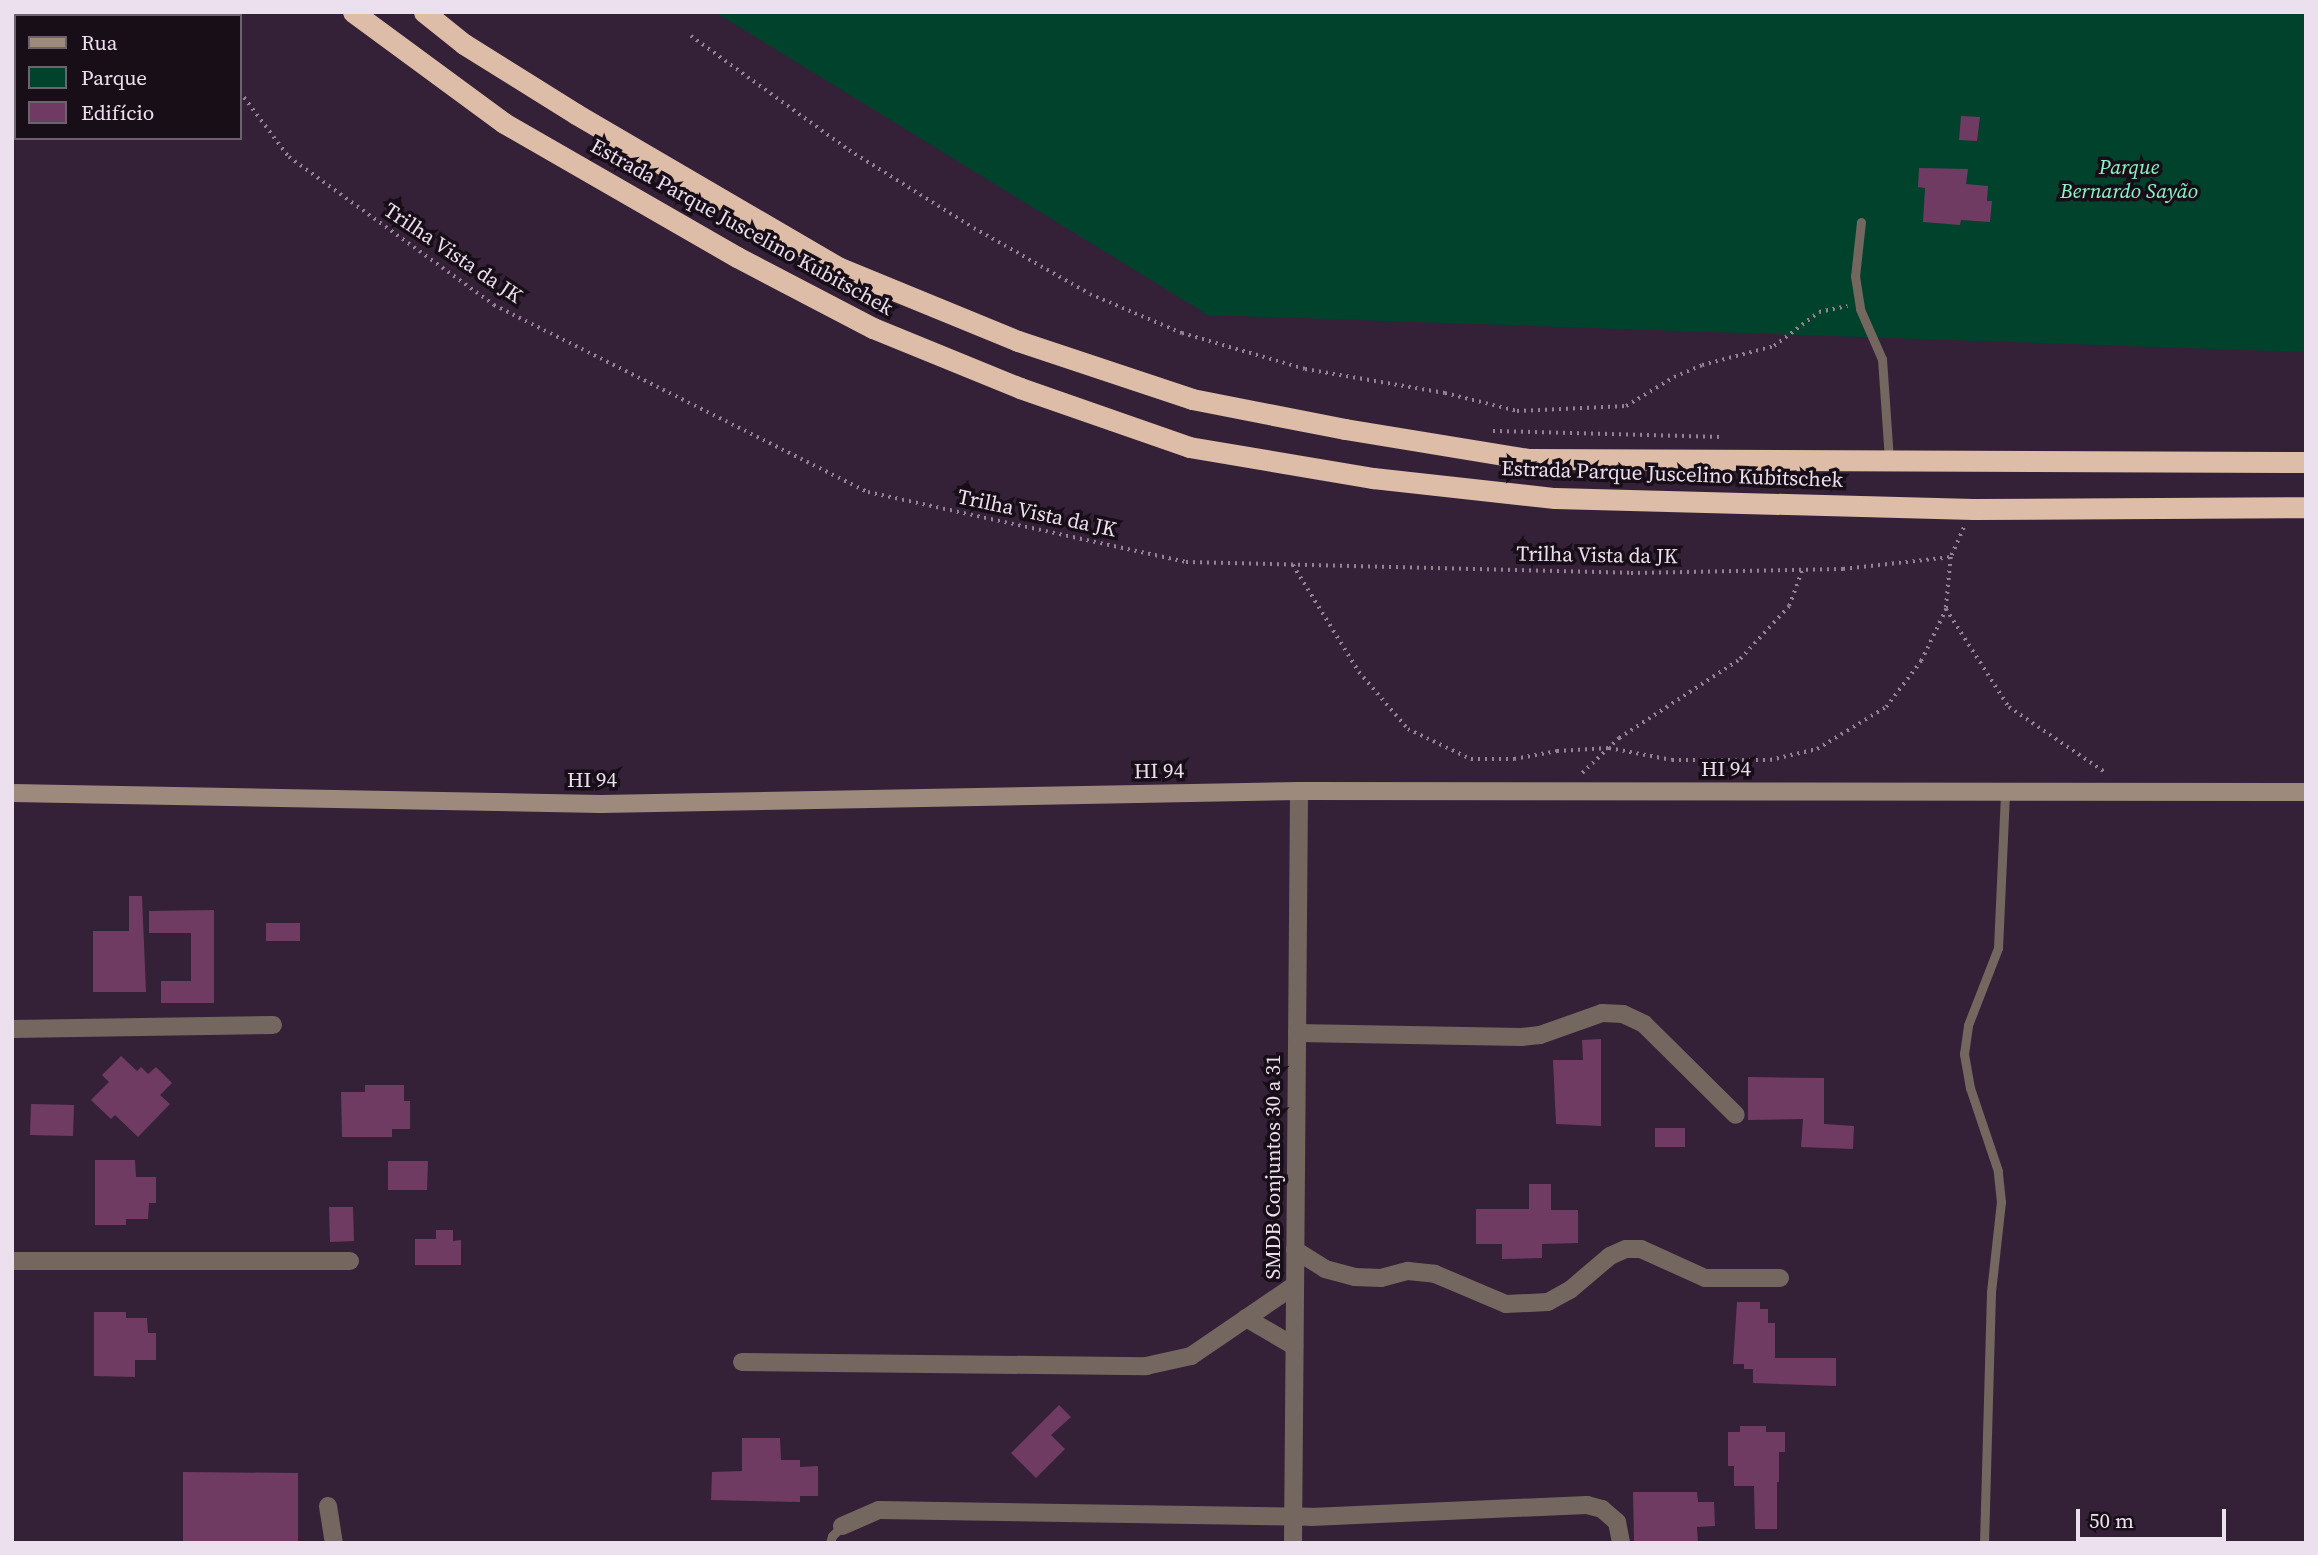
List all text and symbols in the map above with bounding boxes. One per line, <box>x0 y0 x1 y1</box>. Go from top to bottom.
legend <box>14 14 242 140</box>
text: Rua <box>81 28 117 57</box>
text: Parque <box>81 63 147 92</box>
text: Edifício <box>81 98 154 127</box>
street label: Estrada Parque Juscelino Kubitschek <box>586 133 898 321</box>
park label: Parque Bernardo Sayão <box>2060 154 2198 204</box>
street label: Trilha Vista da JK <box>379 197 527 309</box>
street label: Estrada Parque Juscelino Kubitschek <box>1501 455 1843 493</box>
street label: Trilha Vista da JK <box>955 484 1119 542</box>
street label: Trilha Vista da JK <box>1516 541 1678 569</box>
street label: HI 94 <box>1701 756 1751 782</box>
street label: HI 94 <box>1134 758 1184 784</box>
street label: HI 94 <box>567 767 617 793</box>
street label: SMDB Conjuntos 30 a 31 <box>1260 1055 1286 1279</box>
scale bar <box>2080 1496 2230 1540</box>
text: 50 m <box>2089 1506 2134 1535</box>

